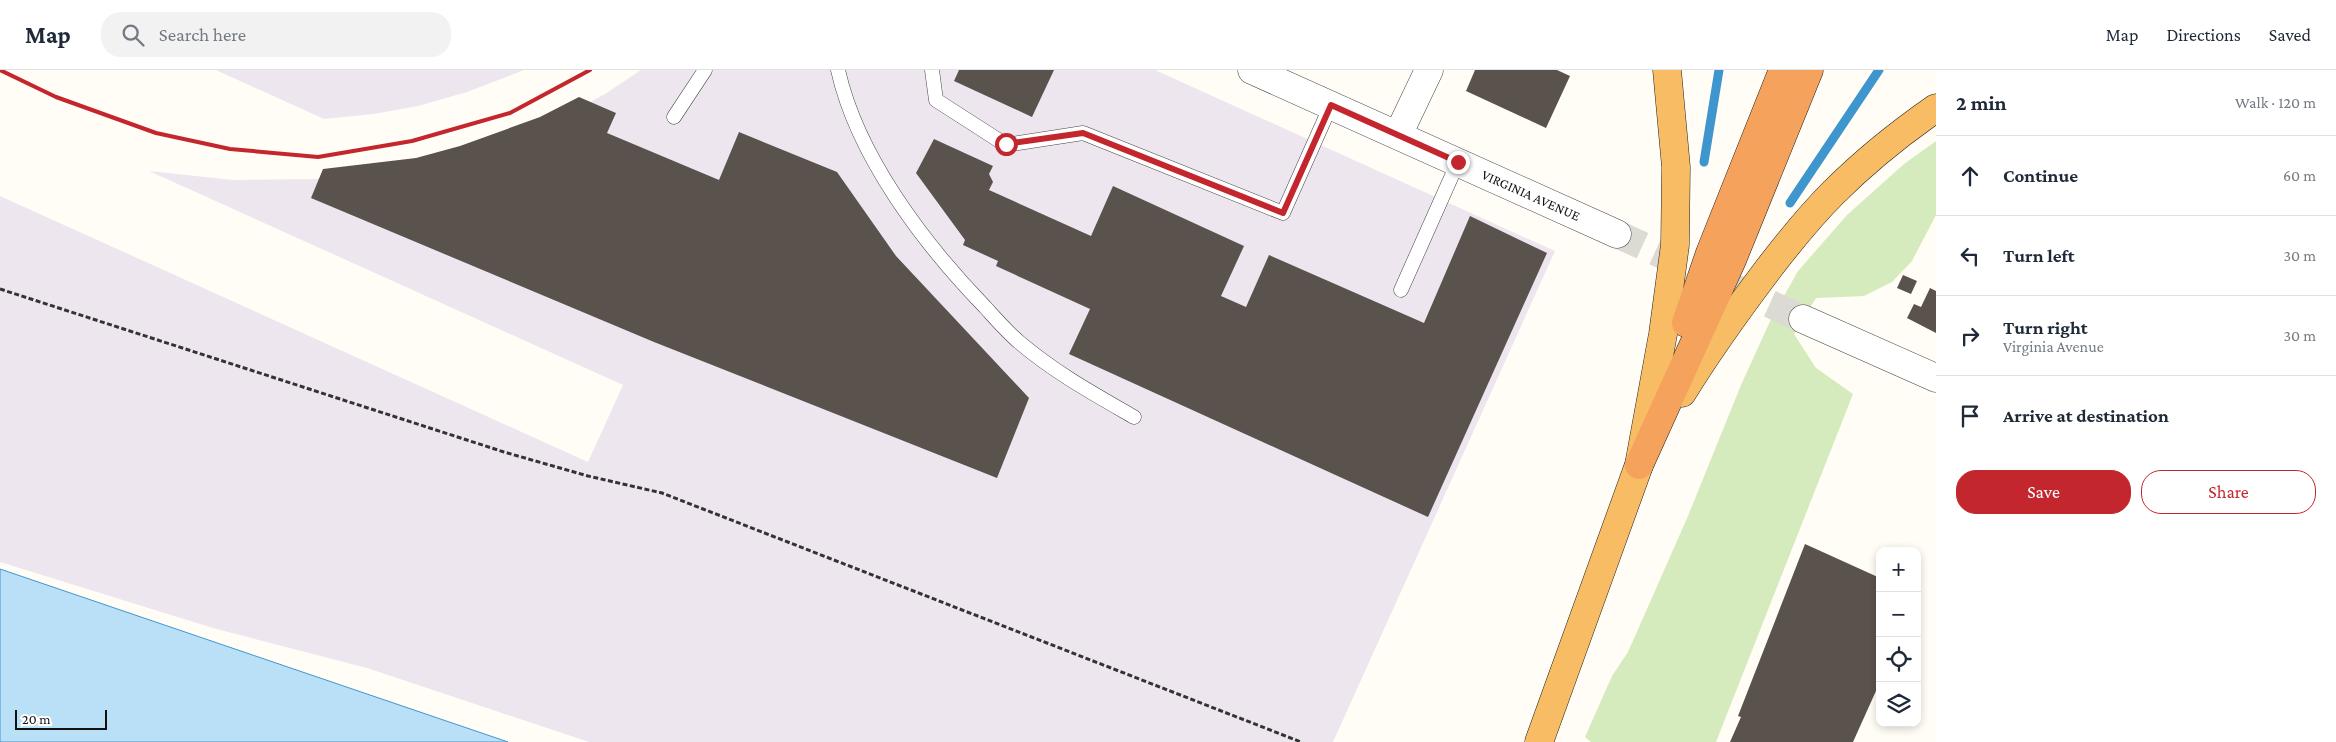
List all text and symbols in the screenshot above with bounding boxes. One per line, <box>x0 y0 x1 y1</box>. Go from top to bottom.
search box <box>101 12 451 57</box>
text: Map <box>25 21 71 48</box>
icon: search <box>119 21 147 49</box>
text: Search here <box>159 24 246 45</box>
text: Map <box>2106 25 2138 45</box>
text: Directions <box>2166 25 2241 45</box>
text: Saved <box>2269 25 2311 45</box>
text: 2 min <box>1956 91 2007 115</box>
text: Walk · 120 m <box>2235 94 2316 111</box>
route start <box>995 133 1018 156</box>
route end <box>1447 151 1470 174</box>
icon: ahead <box>1956 162 1984 190</box>
text: Continue <box>2003 165 2078 186</box>
street label: VIRGINIA AVENUE <box>1479 166 1583 224</box>
text: 60 m <box>2283 167 2316 184</box>
icon: left <box>1956 242 1984 270</box>
text: Turn left <box>2003 245 2075 266</box>
text: 30 m <box>2284 247 2316 264</box>
text: Turn right <box>2003 317 2088 338</box>
icon: right <box>1956 322 1984 350</box>
text: 30 m <box>2284 327 2316 344</box>
text: Virginia Avenue <box>2003 338 2104 355</box>
icon: arrive <box>1956 402 1984 430</box>
text: Arrive at destination <box>2003 405 2169 426</box>
button: Save <box>1956 470 2131 514</box>
button: Share <box>2141 470 2316 514</box>
map controls <box>1876 547 1921 727</box>
button: + <box>1876 547 1921 592</box>
button: − <box>1876 592 1921 637</box>
button: locate <box>1876 637 1921 682</box>
button: layers <box>1876 682 1921 727</box>
scale bar <box>15 707 108 730</box>
text: 20 m <box>22 711 50 727</box>

